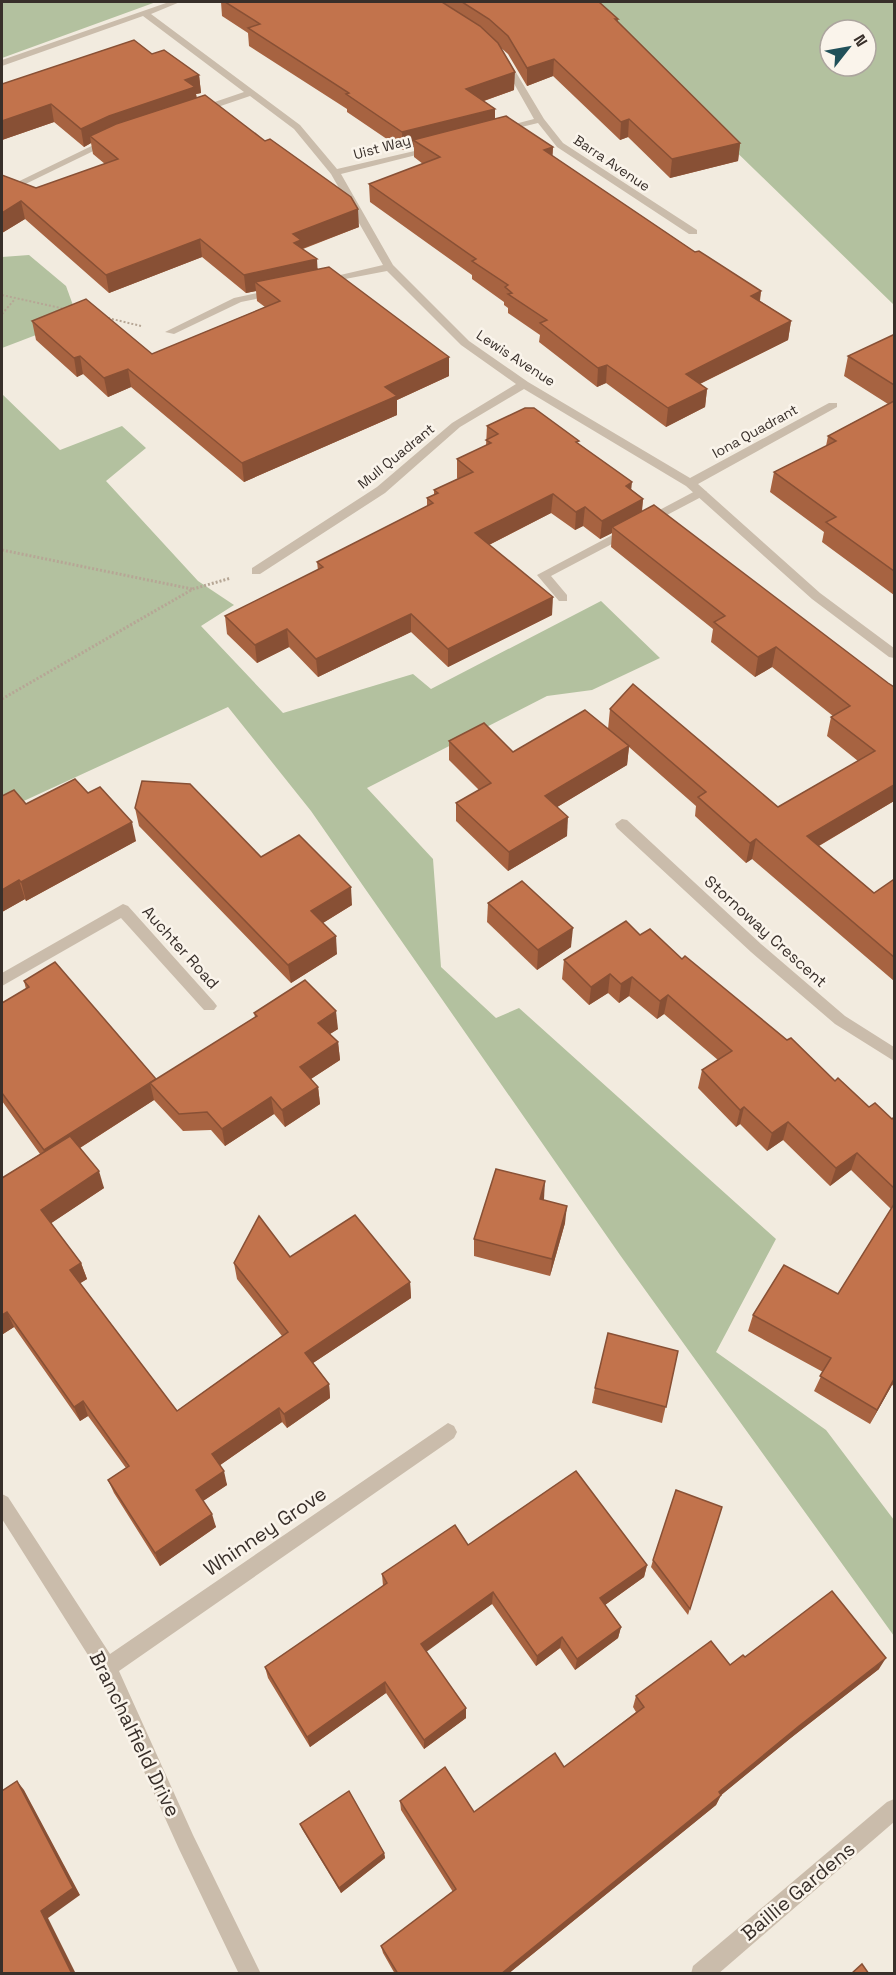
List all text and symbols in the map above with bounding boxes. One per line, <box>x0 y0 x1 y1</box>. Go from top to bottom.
north arrow <box>818 18 878 78</box>
text: N <box>849 31 872 51</box>
street label: Uist Way <box>351 131 413 163</box>
street label: Barra Avenue <box>570 131 654 195</box>
street label: Lewis Avenue <box>473 326 559 390</box>
street label: Iona Quadrant <box>709 400 801 462</box>
street label: Mull Quadrant <box>354 419 438 493</box>
street label: Stornoway Crescent <box>700 871 831 992</box>
street label: Auchter Road <box>138 901 224 993</box>
street label: Whinney Grove <box>198 1480 332 1582</box>
street label: Branchalfield Drive <box>84 1647 186 1821</box>
street label: Baillie Gardens <box>736 1836 860 1946</box>

